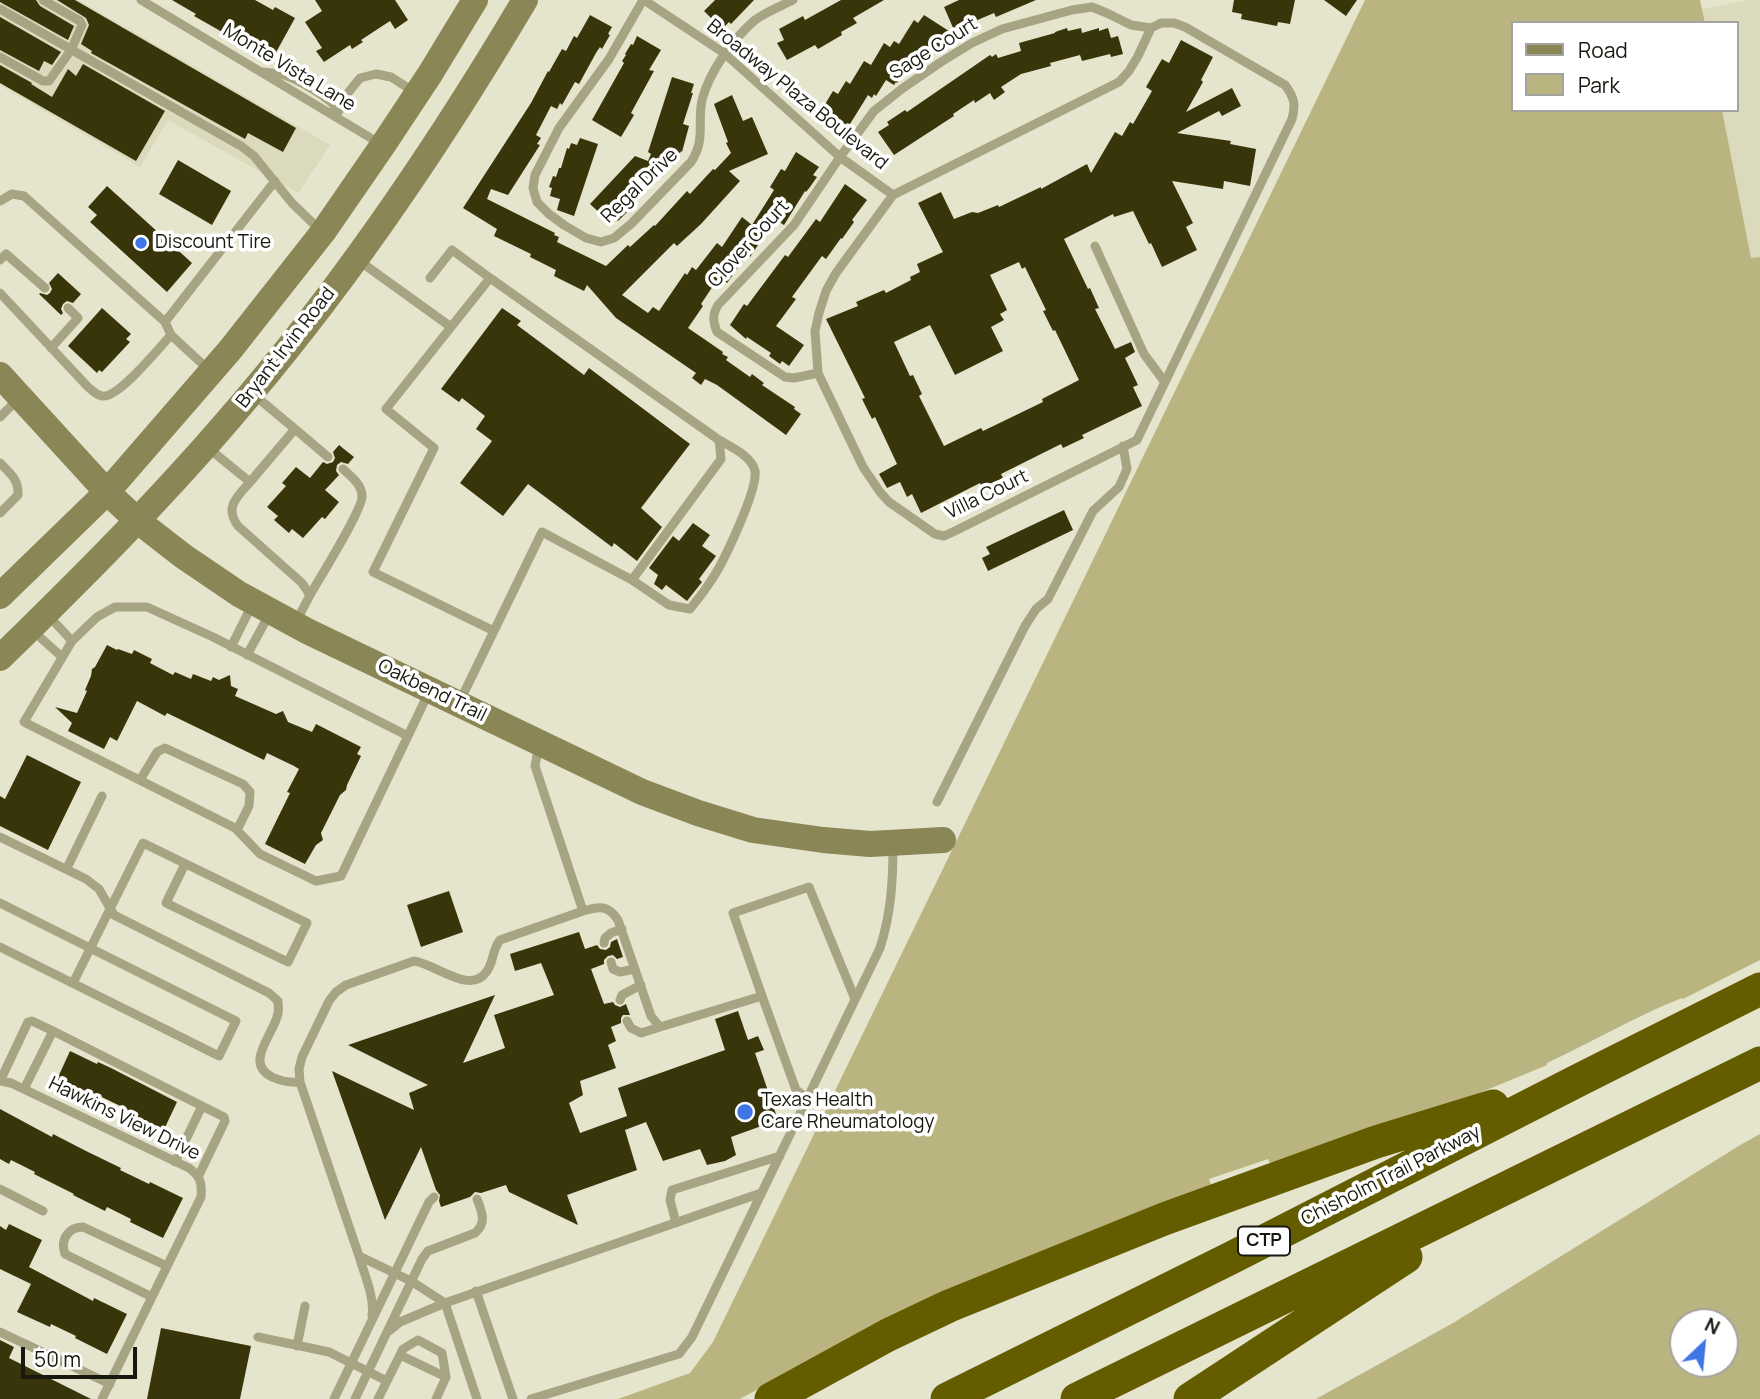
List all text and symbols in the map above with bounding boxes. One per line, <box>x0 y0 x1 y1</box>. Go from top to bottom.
street label: Sage Court <box>886 13 982 85</box>
street label: Broadway Plaza Boulevard <box>702 15 892 175</box>
street label: Monte Vista Lane <box>219 19 359 117</box>
legend <box>1512 21 1739 112</box>
text: Road <box>1578 36 1628 64</box>
text: Park <box>1578 71 1620 99</box>
street label: Regal Drive <box>597 144 683 228</box>
street label: Clover Court <box>704 195 794 293</box>
place label: Discount Tire <box>155 232 271 254</box>
marker: Discount Tire <box>133 235 149 251</box>
street label: Bryant Irvin Road <box>232 283 340 413</box>
street label: Villa Court <box>942 465 1032 525</box>
street label: Oakbend Trail <box>374 655 490 727</box>
street label: Hawkins View Drive <box>45 1072 203 1166</box>
place label: Texas Health Care Rheumatology <box>761 1090 934 1134</box>
marker: Texas Health Care Rheumatology <box>735 1102 755 1122</box>
street label: Chisholm Trail Parkway <box>1298 1121 1484 1231</box>
road number: CTP <box>1238 1226 1290 1256</box>
north arrow <box>1669 1308 1739 1378</box>
text: N <box>1700 1311 1724 1341</box>
scale bar <box>24 1332 140 1376</box>
text: 50 m <box>34 1345 81 1373</box>

